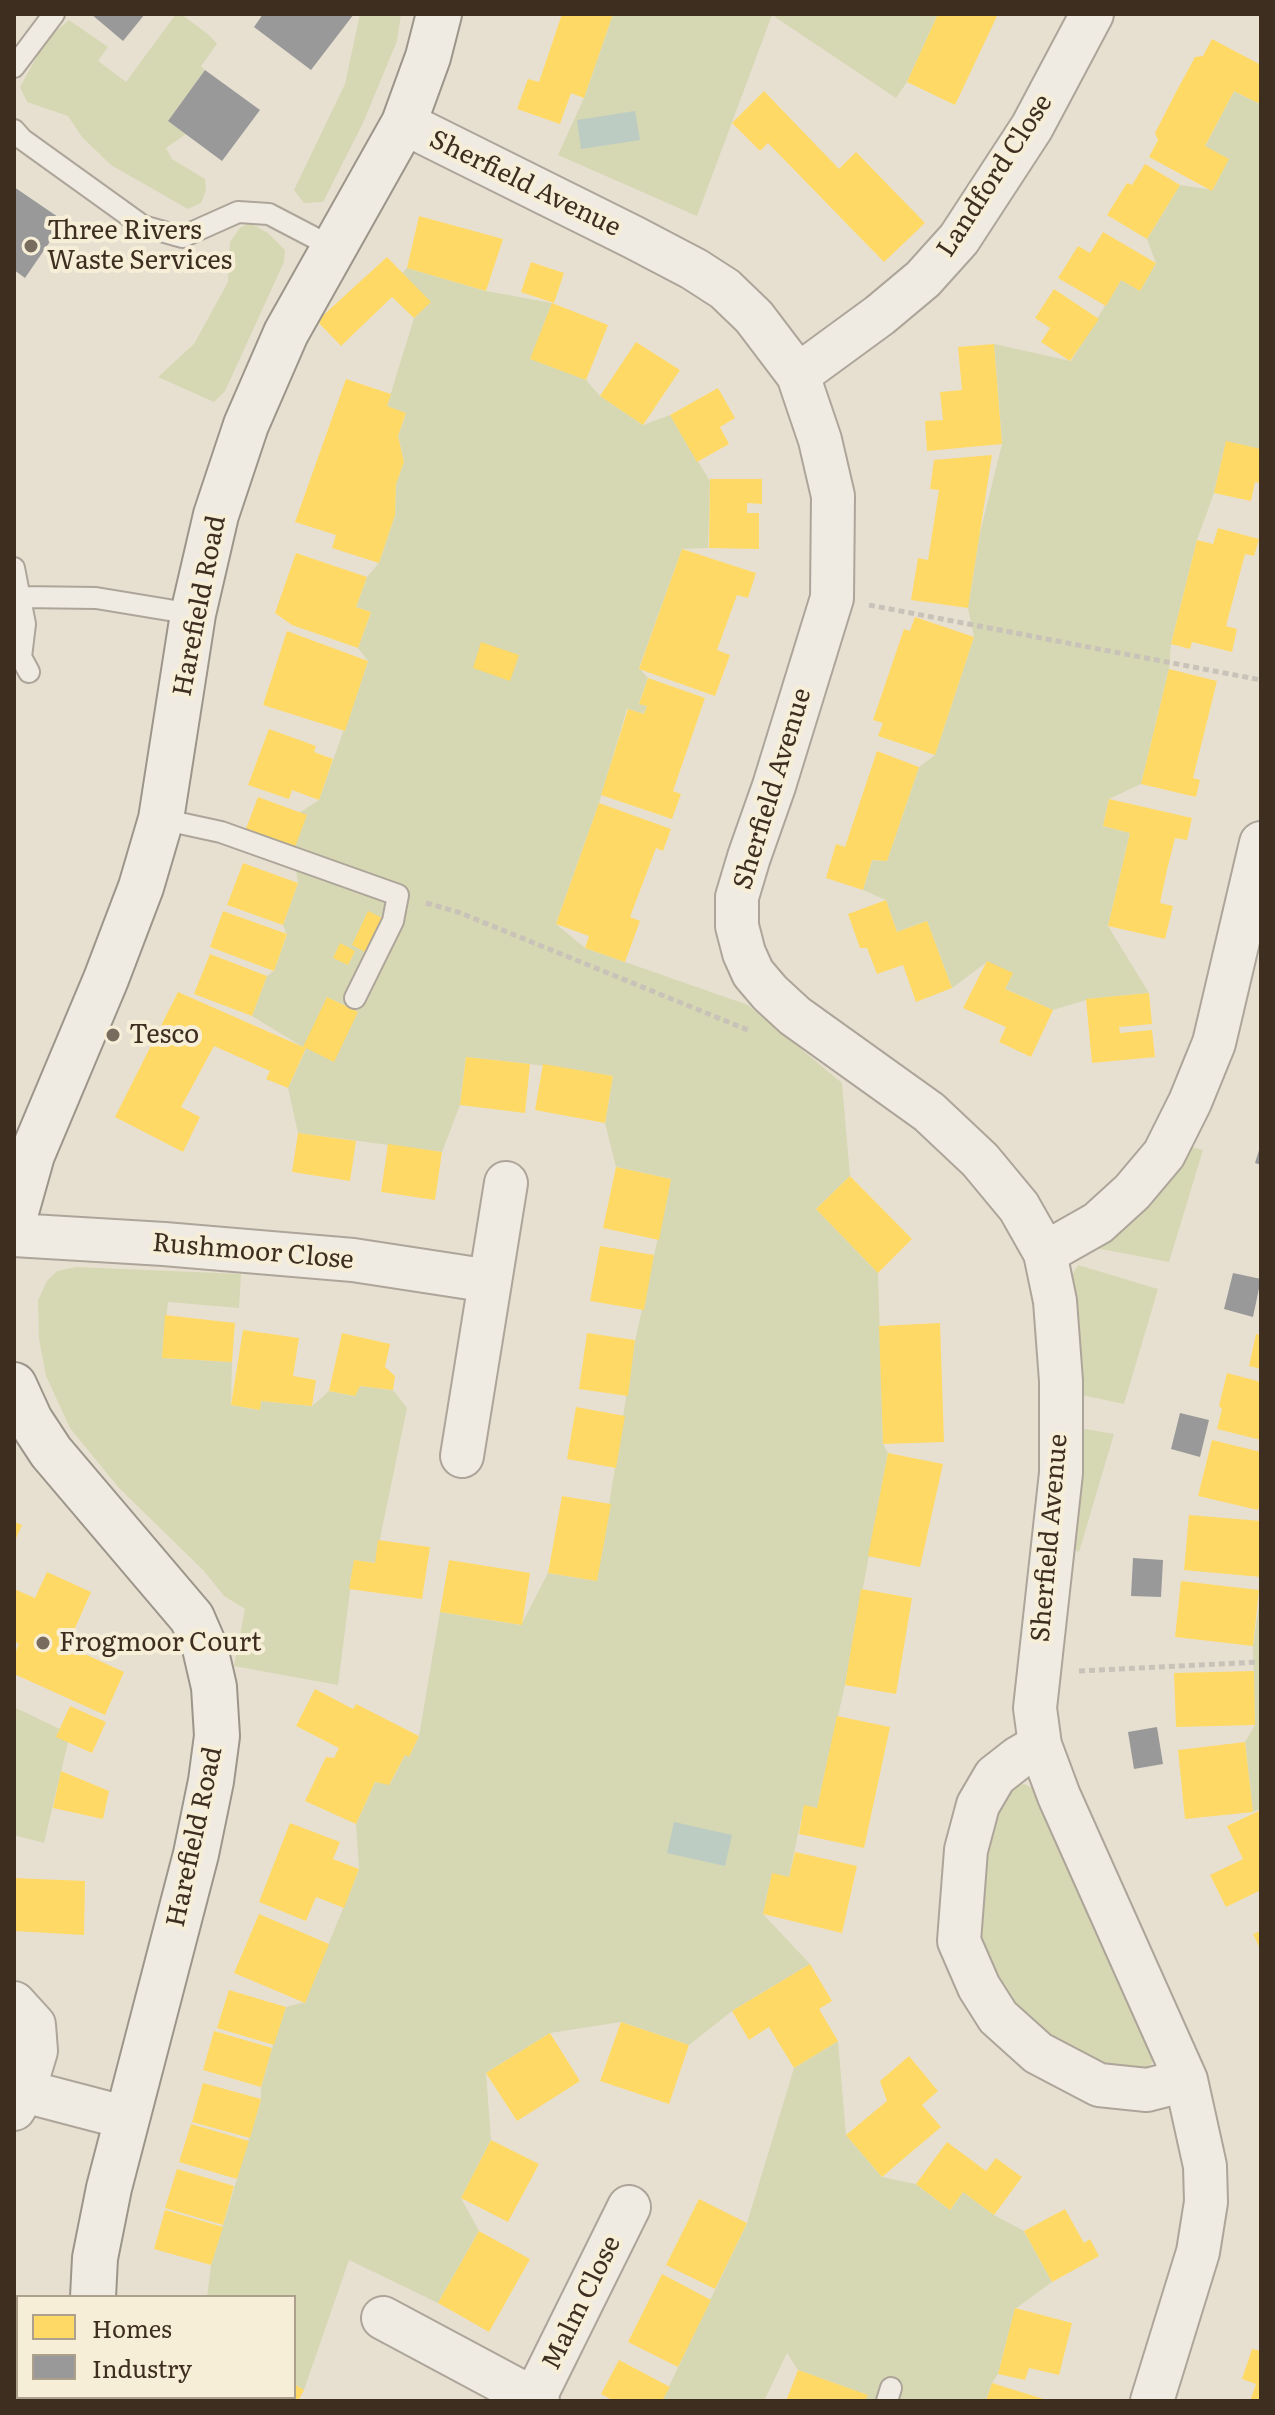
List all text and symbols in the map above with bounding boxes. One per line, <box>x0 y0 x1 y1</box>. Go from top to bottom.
street label: Landford Close <box>931 89 1059 263</box>
street label: Sherfield Avenue <box>424 124 626 244</box>
place label: Three Rivers Waste Services <box>47 215 232 276</box>
marker: Three Rivers Waste Services <box>22 237 40 255</box>
street label: Harefield Road <box>167 513 233 699</box>
street label: Sherfield Avenue <box>728 685 818 893</box>
place label: Tesco <box>129 1019 199 1051</box>
marker: Tesco <box>104 1026 122 1044</box>
street label: Rushmoor Close <box>151 1228 355 1276</box>
street label: Sherfield Avenue <box>1025 1433 1075 1643</box>
place label: Frogmoor Court <box>59 1627 262 1659</box>
marker: Frogmoor Court <box>34 1634 52 1652</box>
street label: Harefield Road <box>161 1744 229 1930</box>
street label: Malm Close <box>536 2231 628 2375</box>
legend <box>16 2295 296 2399</box>
text: Homes <box>92 2310 172 2345</box>
text: Industry <box>92 2350 192 2385</box>

